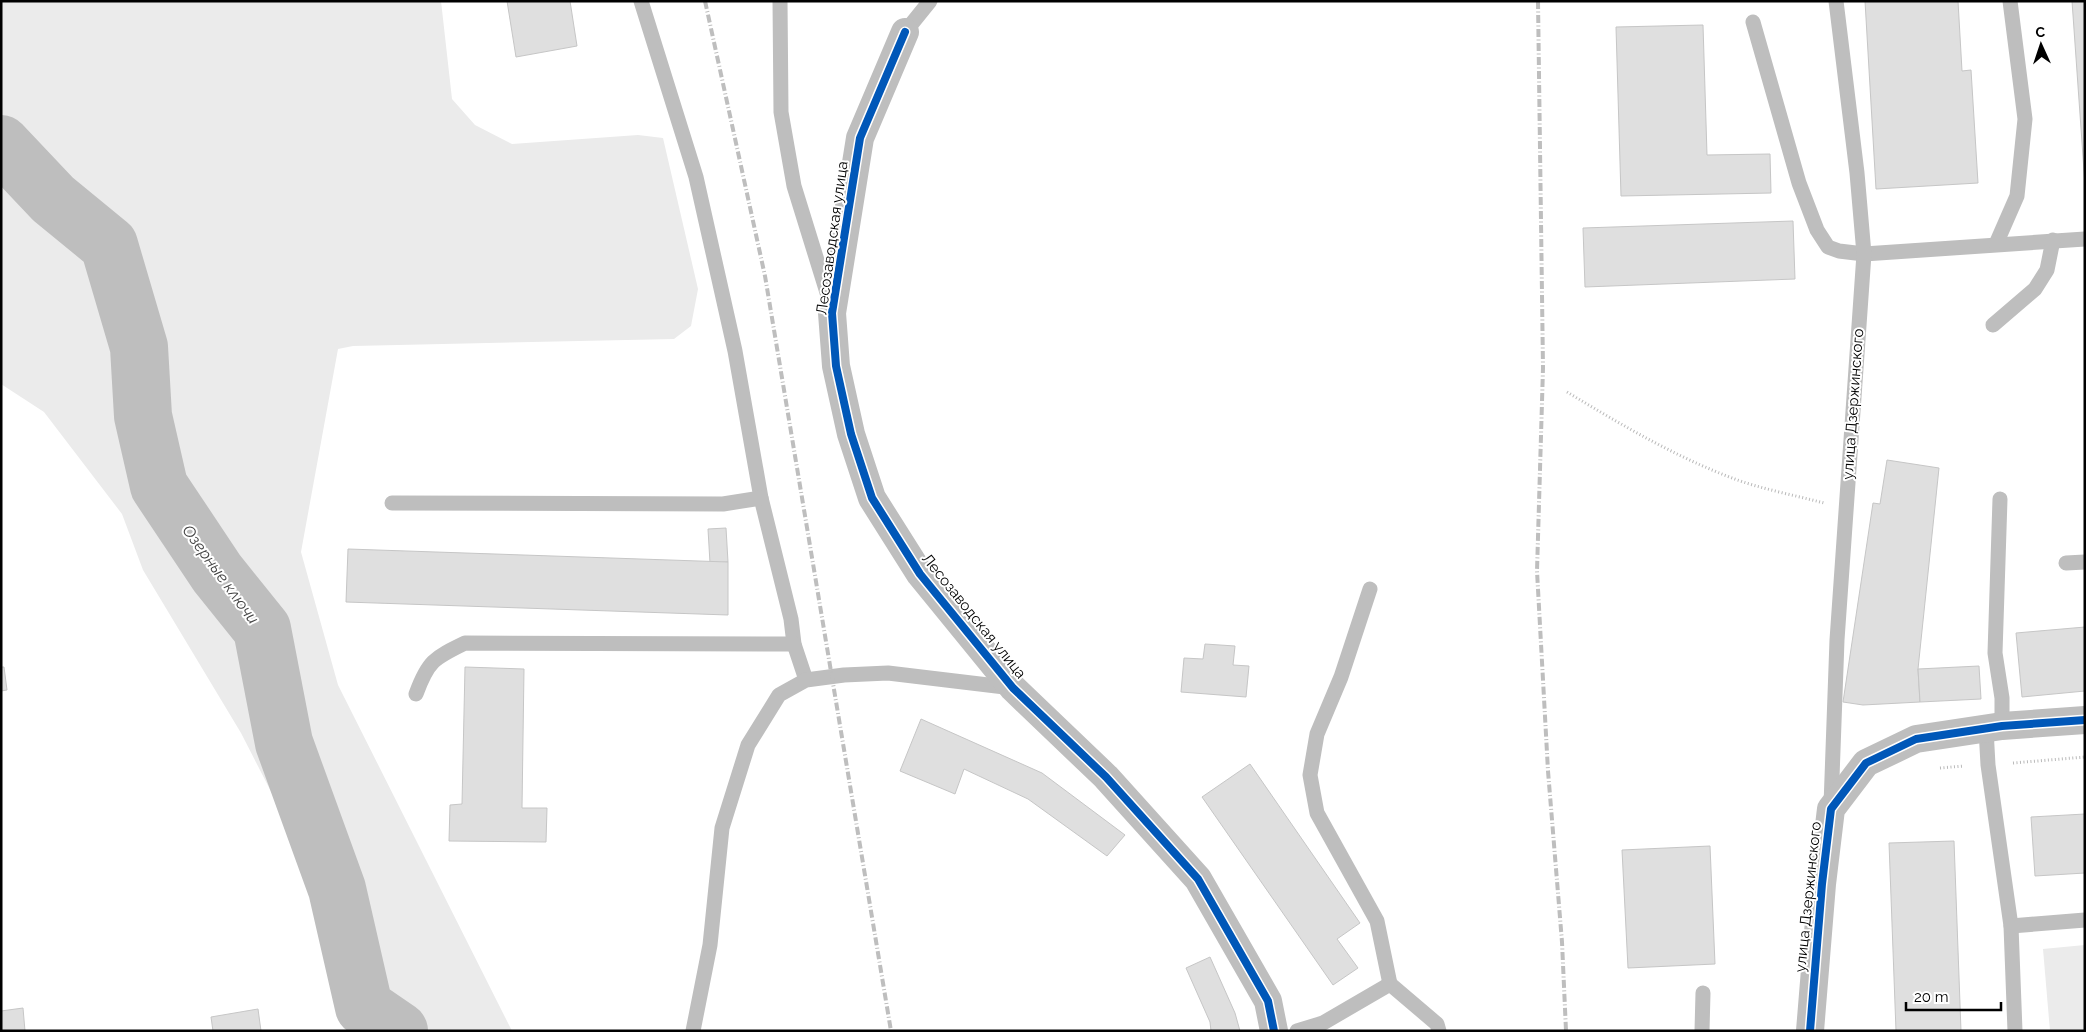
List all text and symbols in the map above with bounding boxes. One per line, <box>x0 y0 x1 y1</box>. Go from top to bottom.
north arrow <box>2016 20 2066 70</box>
text: С <box>2035 24 2046 40</box>
street label: Лесозаводская улица <box>812 160 852 316</box>
street label: улица Дзержинского <box>1839 328 1867 480</box>
water label: Озерные ключи <box>178 521 263 627</box>
street label: Лесозаводская улица <box>918 550 1030 682</box>
street label: улица Дзержинского <box>1791 821 1825 973</box>
scale bar <box>1906 980 2001 1012</box>
text: 20 m <box>1914 988 1949 1006</box>

